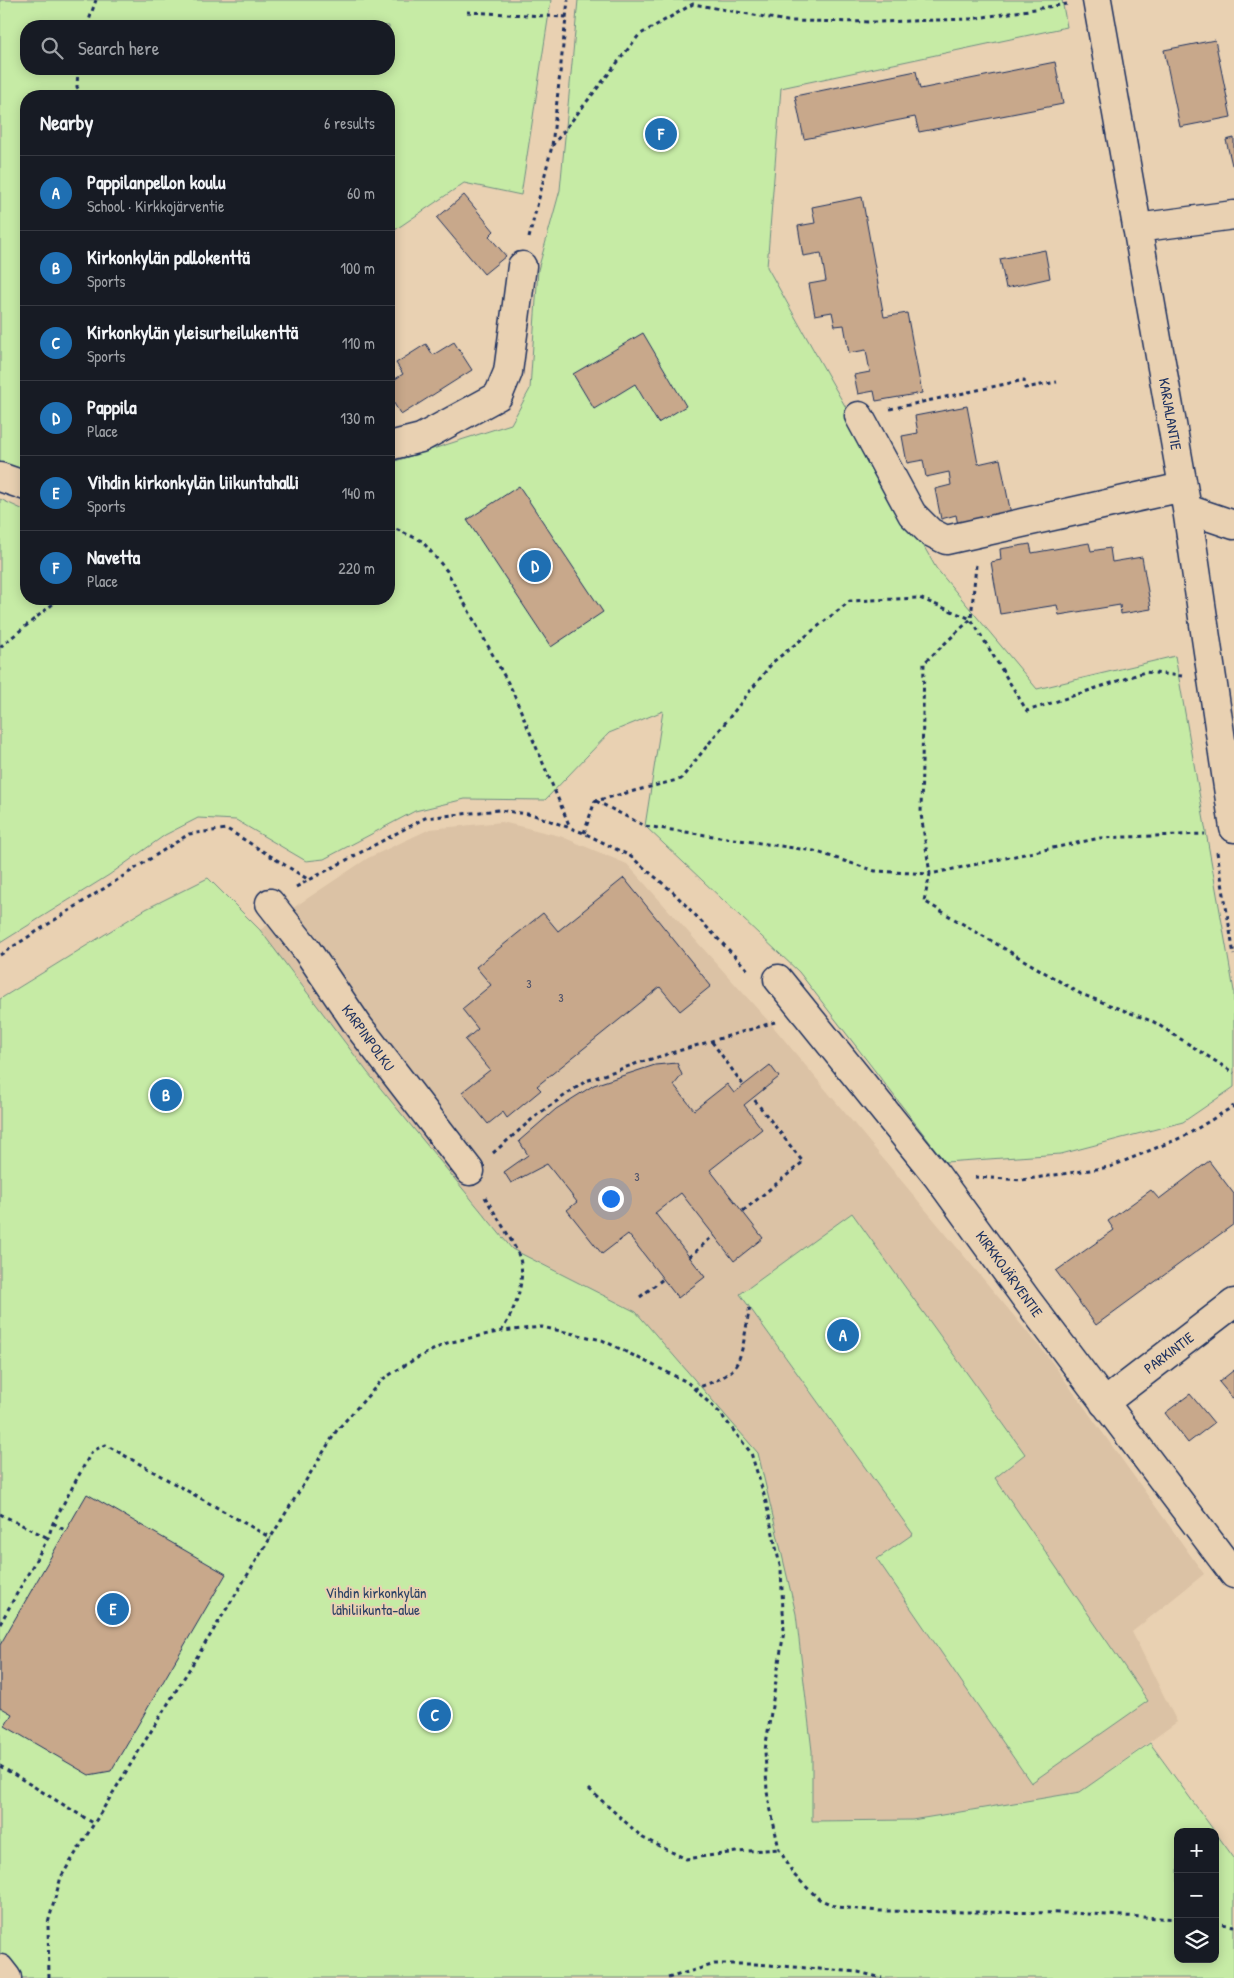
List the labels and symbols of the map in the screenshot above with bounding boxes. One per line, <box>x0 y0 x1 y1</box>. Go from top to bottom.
pin: F <box>645 115 677 153</box>
street label: KARJALANTIE <box>1154 376 1187 452</box>
pin: D <box>519 547 551 585</box>
house number: 3 <box>526 975 532 992</box>
house number: 3 <box>558 989 564 1006</box>
street label: KARPINPOLKU <box>337 1000 400 1075</box>
pin: B <box>150 1076 182 1114</box>
house number: 3 <box>634 1168 640 1185</box>
your location <box>598 1186 624 1212</box>
street label: KIRKKOJÄRVENTIE <box>971 1226 1048 1321</box>
pin: A <box>827 1316 859 1354</box>
street label: PARKINTIE <box>1139 1327 1198 1378</box>
park label: Vihdin kirkonkylän lähiliikunta-alue <box>325 1582 427 1620</box>
pin: E <box>97 1590 129 1628</box>
pin: C <box>419 1696 451 1734</box>

